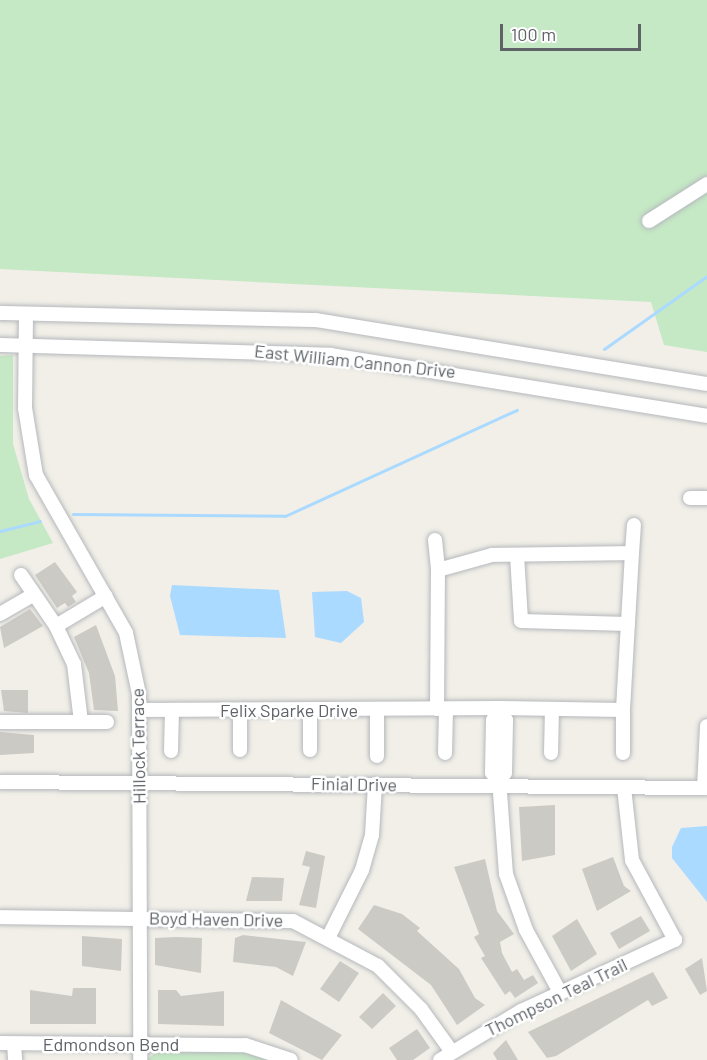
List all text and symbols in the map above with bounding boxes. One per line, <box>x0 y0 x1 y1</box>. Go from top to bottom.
scale bar <box>503 12 644 50</box>
text: 100 m <box>511 23 556 45</box>
street label: East William Cannon Drive <box>253 340 457 382</box>
street label: Hillock Terrace <box>126 688 150 804</box>
street label: Felix Sparke Drive <box>220 699 358 721</box>
street label: Finial Drive <box>311 772 397 796</box>
street label: Boyd Haven Drive <box>149 907 283 931</box>
street label: Thompson Teal Trail <box>481 953 631 1041</box>
street label: Edmondson Bend <box>43 1033 179 1055</box>

